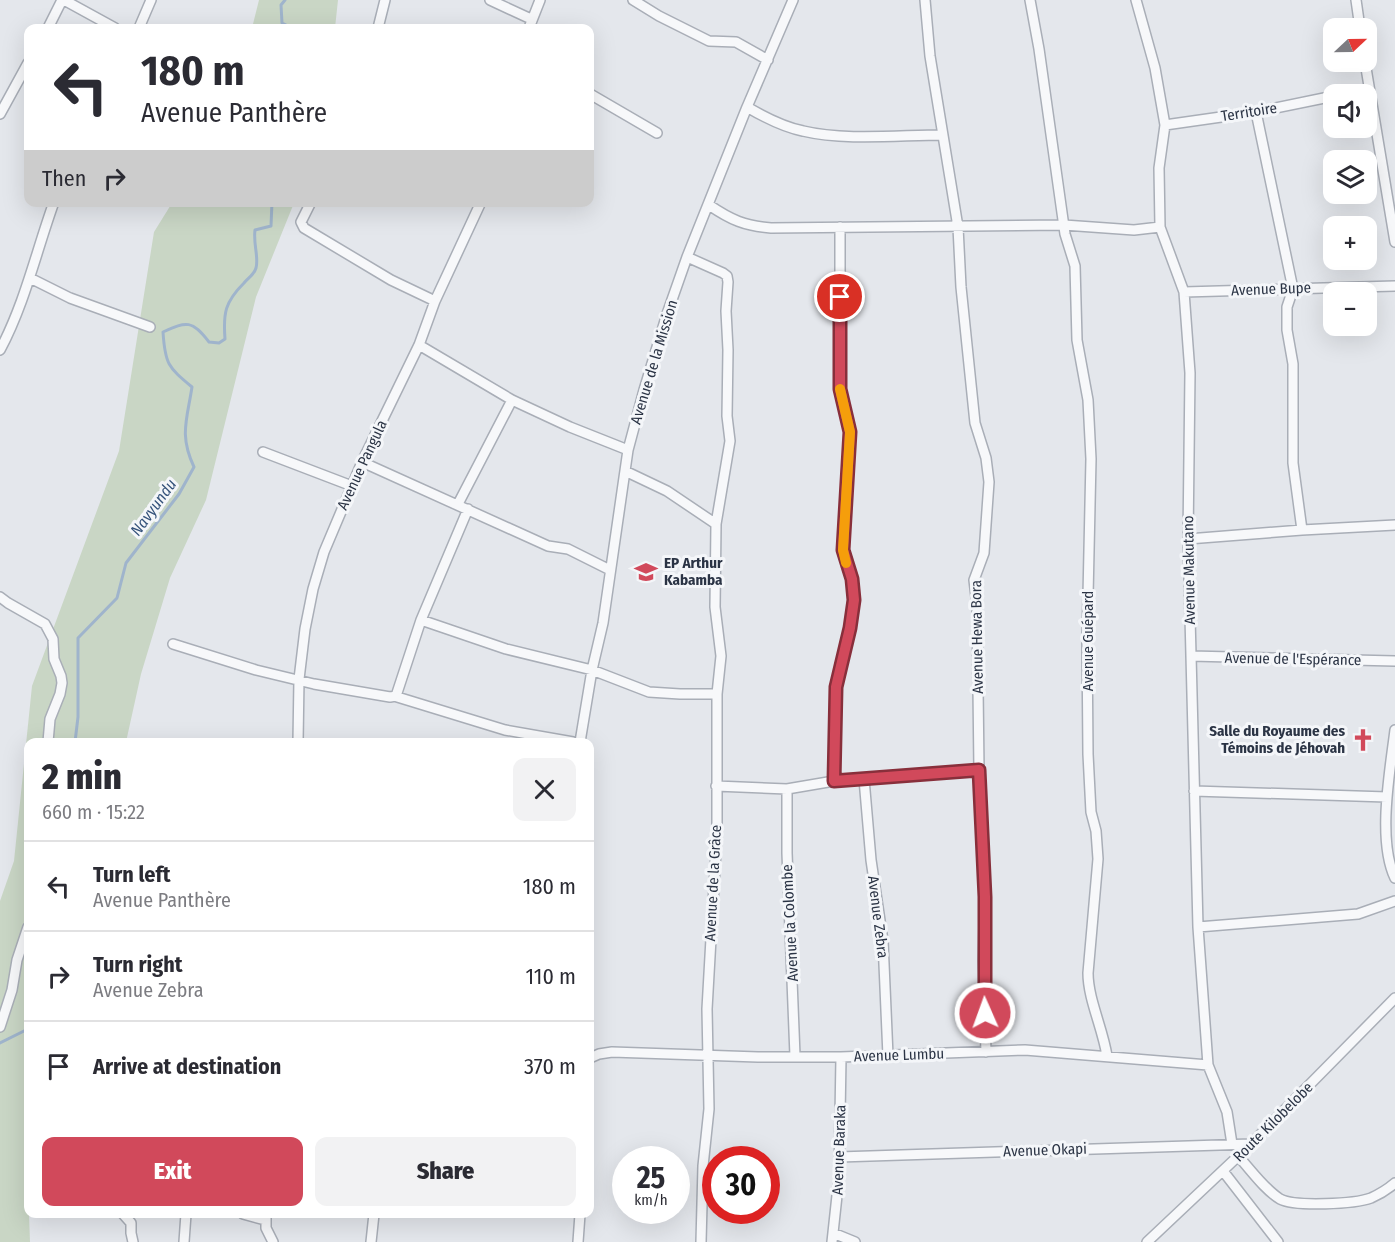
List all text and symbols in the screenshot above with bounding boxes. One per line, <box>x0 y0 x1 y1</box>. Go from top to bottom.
north arrow <box>1323 18 1377 72</box>
map controls <box>1323 18 1377 336</box>
text: 180 m <box>141 46 245 96</box>
icon: left <box>42 48 120 126</box>
button: sound <box>1323 84 1377 138</box>
text: Avenue Panthère <box>141 97 327 129</box>
street label: Territoire <box>1220 99 1278 125</box>
button: layers <box>1323 150 1377 204</box>
icon: right <box>98 162 131 195</box>
text: Then <box>42 165 86 192</box>
button: + <box>1323 216 1377 270</box>
pin <box>814 271 865 322</box>
street label: Avenue Bupe <box>1231 279 1311 299</box>
icon: arrive <box>823 280 856 313</box>
button: − <box>1323 282 1377 336</box>
street label: Avenue de la Mission <box>627 298 681 426</box>
street label: Avenue Pangula <box>333 417 391 513</box>
water label: Navyundu <box>126 475 180 539</box>
street label: Avenue Makutano <box>1179 515 1199 625</box>
place label: EP Arthur Kabamba <box>664 554 723 589</box>
school or university icon: EP Arthur Kabamba <box>633 559 659 585</box>
street label: Avenue Hewa Bora <box>967 580 987 694</box>
street label: Avenue Guépard <box>1079 591 1097 691</box>
street label: Avenue de l'Espérance <box>1225 649 1361 669</box>
place label: Salle du Royaume des Témoins de Jéhovah <box>1209 722 1345 757</box>
church icon: Salle du Royaume des Témoins de Jéhovah <box>1350 727 1376 753</box>
text: 2 min <box>42 755 122 799</box>
button: close <box>513 758 576 821</box>
text: 660 m · 15:22 <box>42 800 145 824</box>
street label: Avenue de la Grâce <box>701 824 725 942</box>
text: Turn left <box>93 861 171 888</box>
street label: Avenue la Colombe <box>778 864 802 982</box>
icon: left <box>42 870 75 903</box>
text: 180 m <box>523 873 576 900</box>
street label: Avenue Zebra <box>864 875 892 959</box>
text: Avenue Panthère <box>93 888 231 912</box>
text: Turn right <box>93 951 182 978</box>
icon: right <box>42 960 75 993</box>
text: 110 m <box>526 963 576 990</box>
text: Avenue Zebra <box>93 978 203 1002</box>
position arrow <box>953 981 1017 1045</box>
street label: Avenue Lumbu <box>854 1044 944 1066</box>
icon: arrive <box>42 1050 75 1083</box>
text: Arrive at destination <box>93 1053 281 1080</box>
text: 370 m <box>524 1053 576 1080</box>
street label: Route Kilobelobe <box>1229 1078 1317 1166</box>
street label: Avenue Baraka <box>828 1105 850 1195</box>
button: Exit <box>42 1137 303 1206</box>
button: Share <box>315 1137 576 1206</box>
street label: Avenue Okapi <box>1003 1140 1087 1160</box>
speed limit sign: 30 <box>702 1146 780 1224</box>
text: 25 <box>637 1160 665 1196</box>
text: km/h <box>634 1191 668 1209</box>

